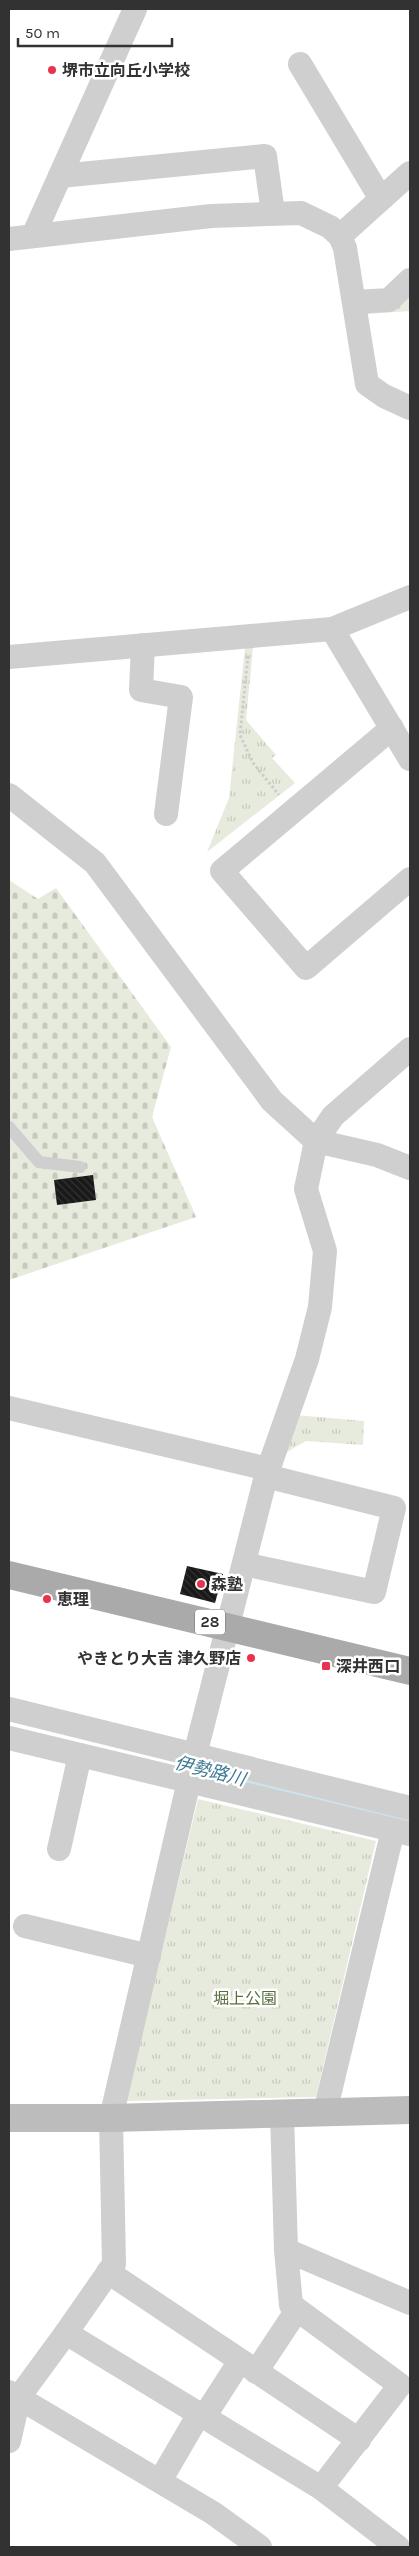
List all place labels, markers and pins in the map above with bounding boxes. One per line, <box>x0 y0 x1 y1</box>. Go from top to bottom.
place label: 堺市立向丘小学校 <box>62 61 190 80</box>
marker: 堺市立向丘小学校 <box>46 64 58 76</box>
place label: 森塾 <box>211 1575 243 1594</box>
marker: 森塾 <box>195 1578 207 1590</box>
place label: 恵理 <box>57 1590 89 1609</box>
marker: 恵理 <box>41 1593 53 1605</box>
place label: やきとり大吉 津久野店 <box>77 1649 241 1668</box>
marker: やきとり大吉 津久野店 <box>245 1652 257 1664</box>
place label: 深井西口 <box>336 1657 400 1676</box>
marker: 深井西口 <box>320 1660 332 1672</box>

